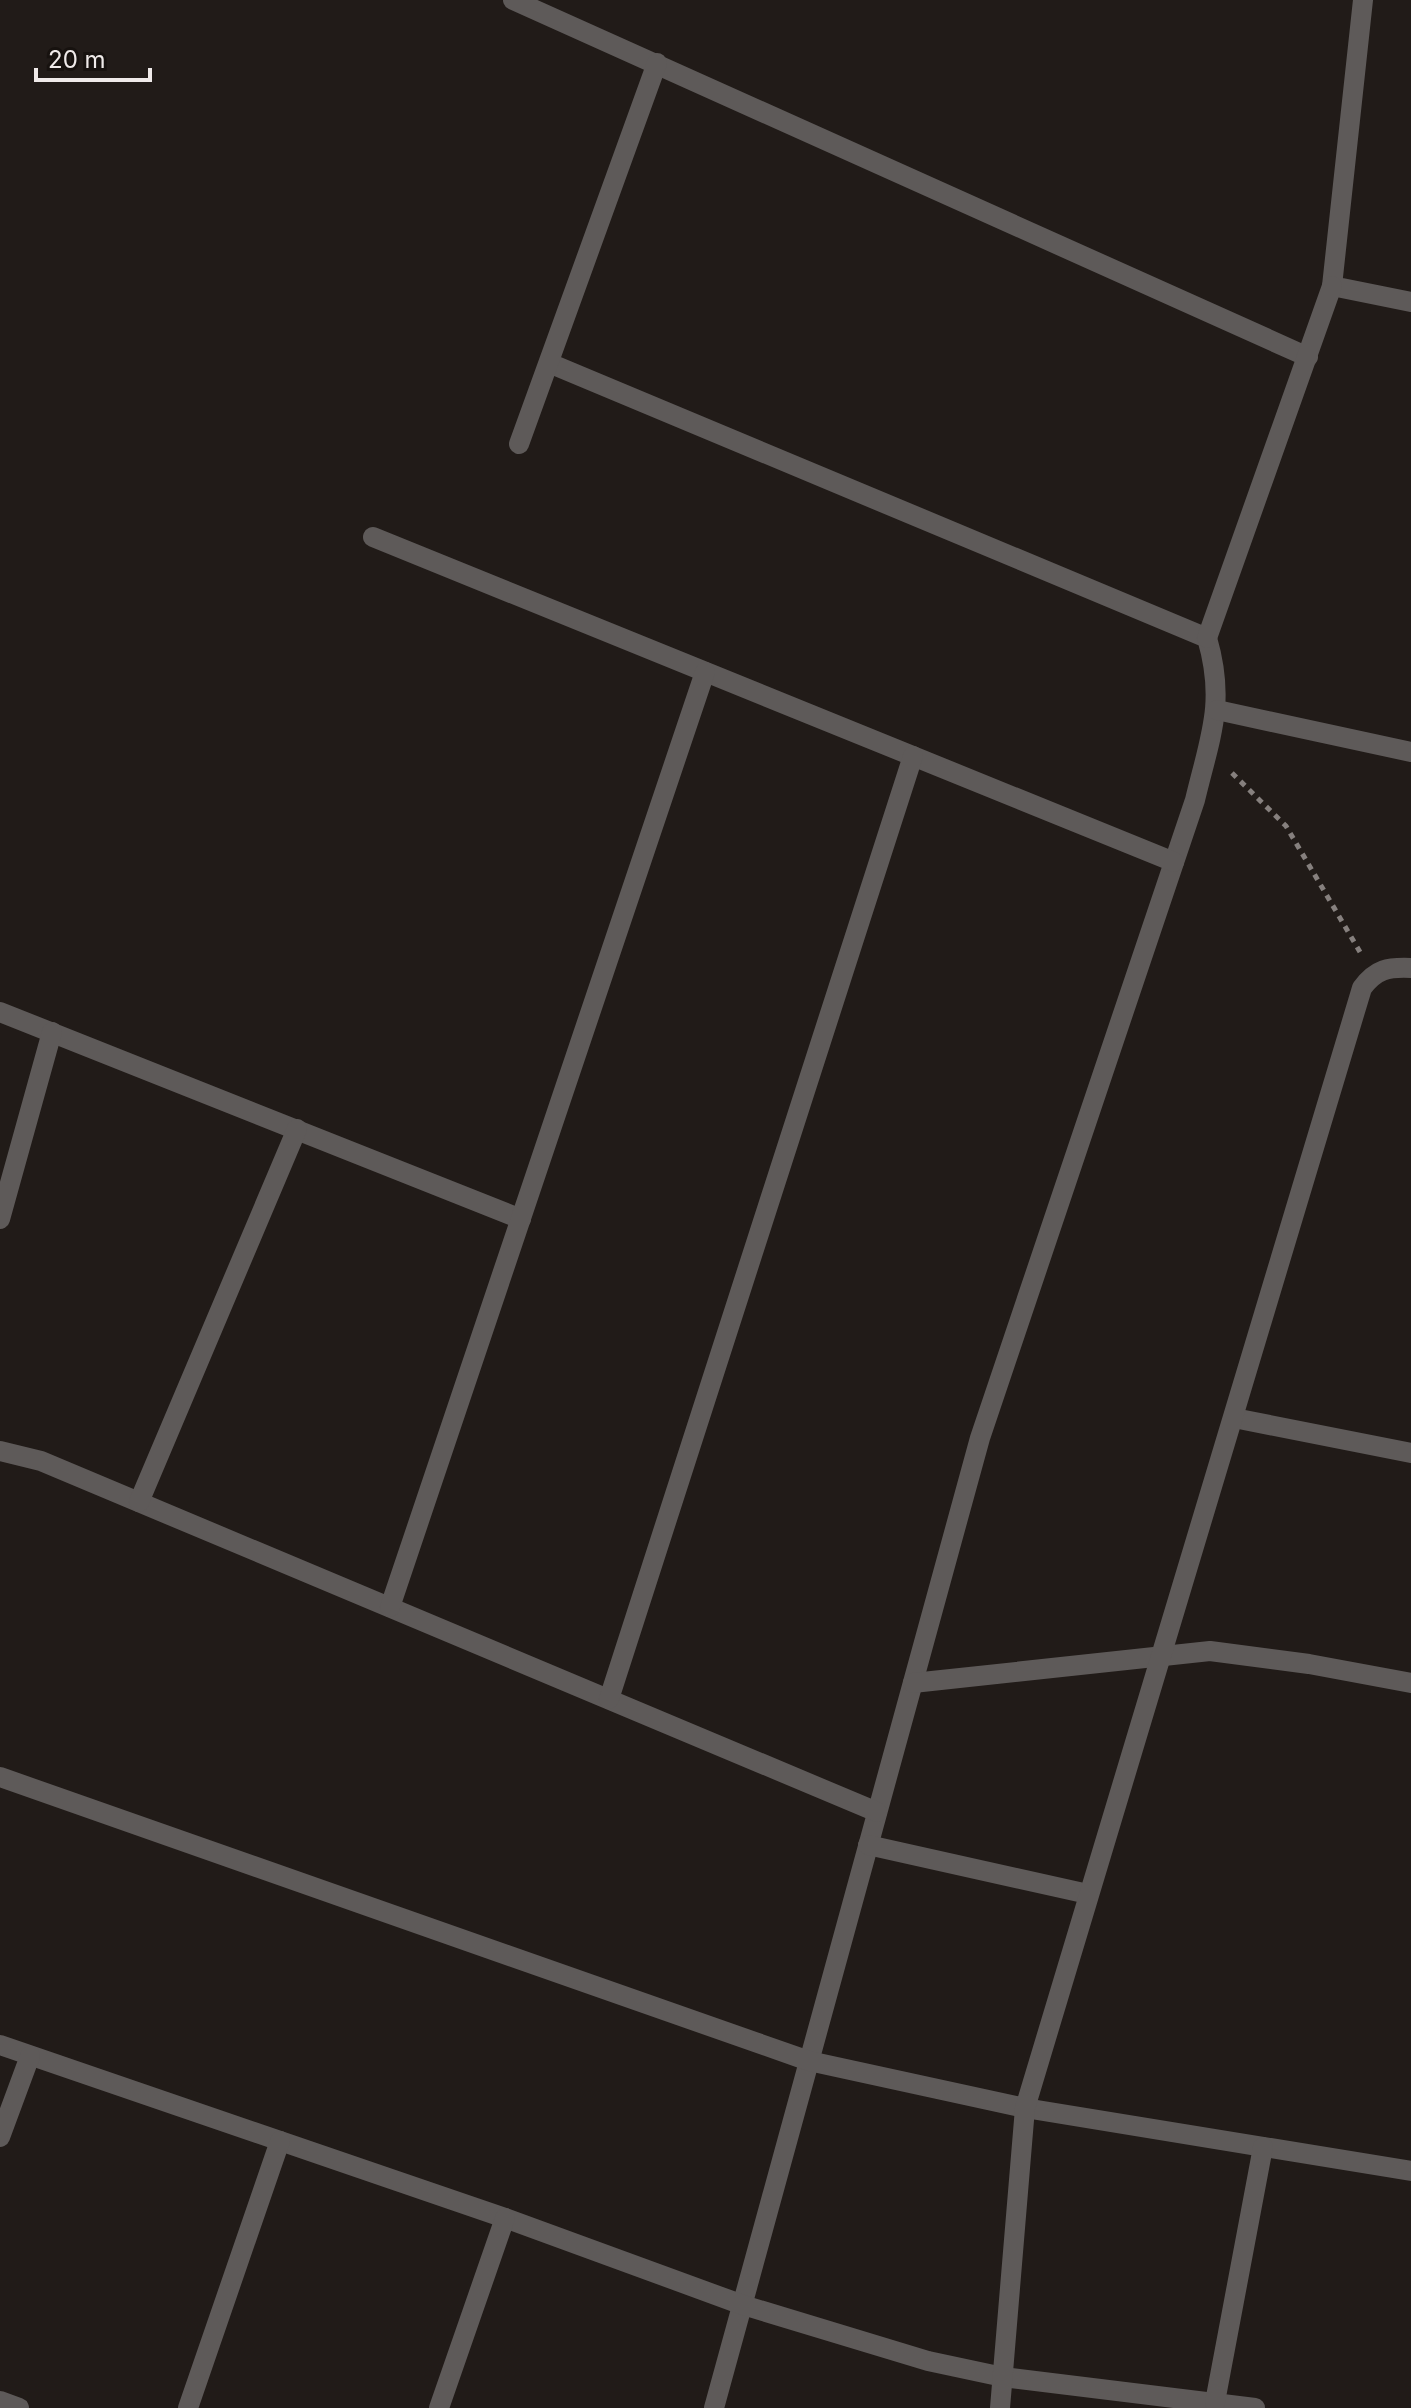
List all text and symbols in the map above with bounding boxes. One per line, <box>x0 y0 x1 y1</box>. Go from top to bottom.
scale bar <box>36 32 150 82</box>
text: 20 m <box>48 45 106 74</box>

